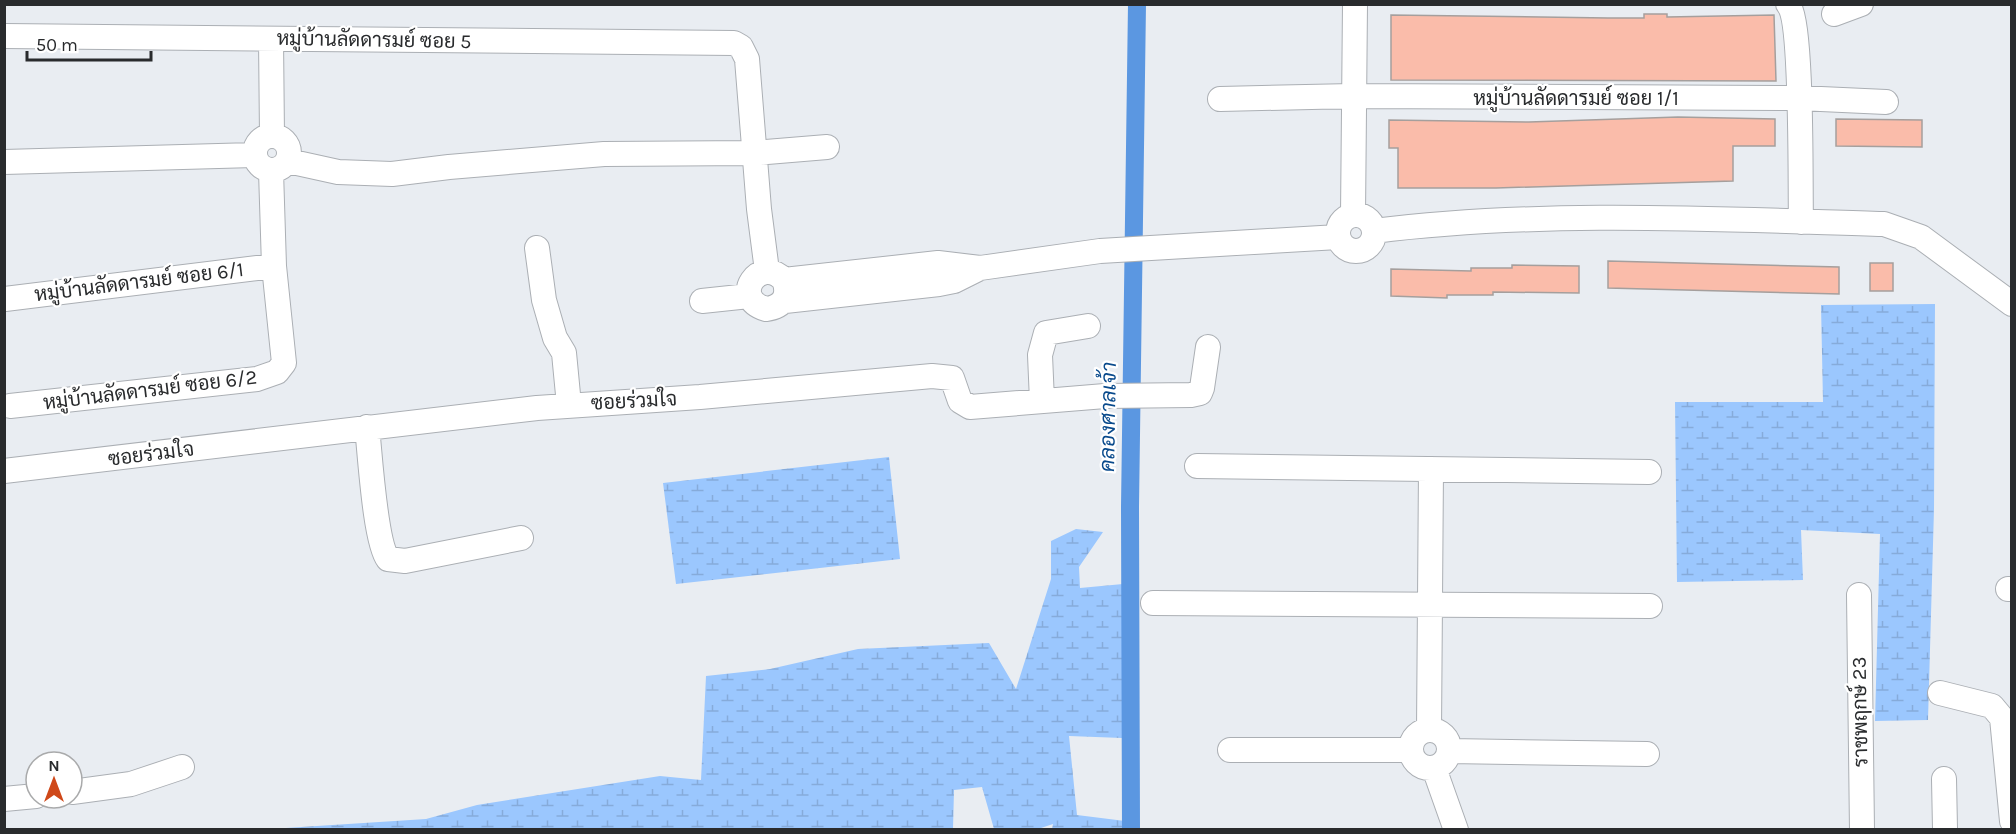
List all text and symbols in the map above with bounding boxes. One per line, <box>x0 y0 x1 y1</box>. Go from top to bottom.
scale bar <box>27 24 152 62</box>
street label: หมู่บ้านลัดดารมย์ ซอย 5 <box>276 24 472 56</box>
text: 50 m <box>36 34 78 56</box>
street label: หมู่บ้านลัดดารมย์ ซอย 1/1 <box>1473 84 1679 113</box>
street label: หมู่บ้านลัดดารมย์ ซอย 6/1 <box>33 255 245 309</box>
street label: หมู่บ้านลัดดารมย์ ซอย 6/2 <box>41 362 259 418</box>
water label: คลองศาลเจ้า <box>1094 362 1121 472</box>
street label: ซอยร่วมใจ <box>590 385 678 415</box>
street label: ซอยร่วมใจ <box>106 435 195 471</box>
street label: ราชพฤกษ์ 23 <box>1845 656 1872 768</box>
north arrow <box>24 750 84 810</box>
text: N <box>48 756 60 775</box>

